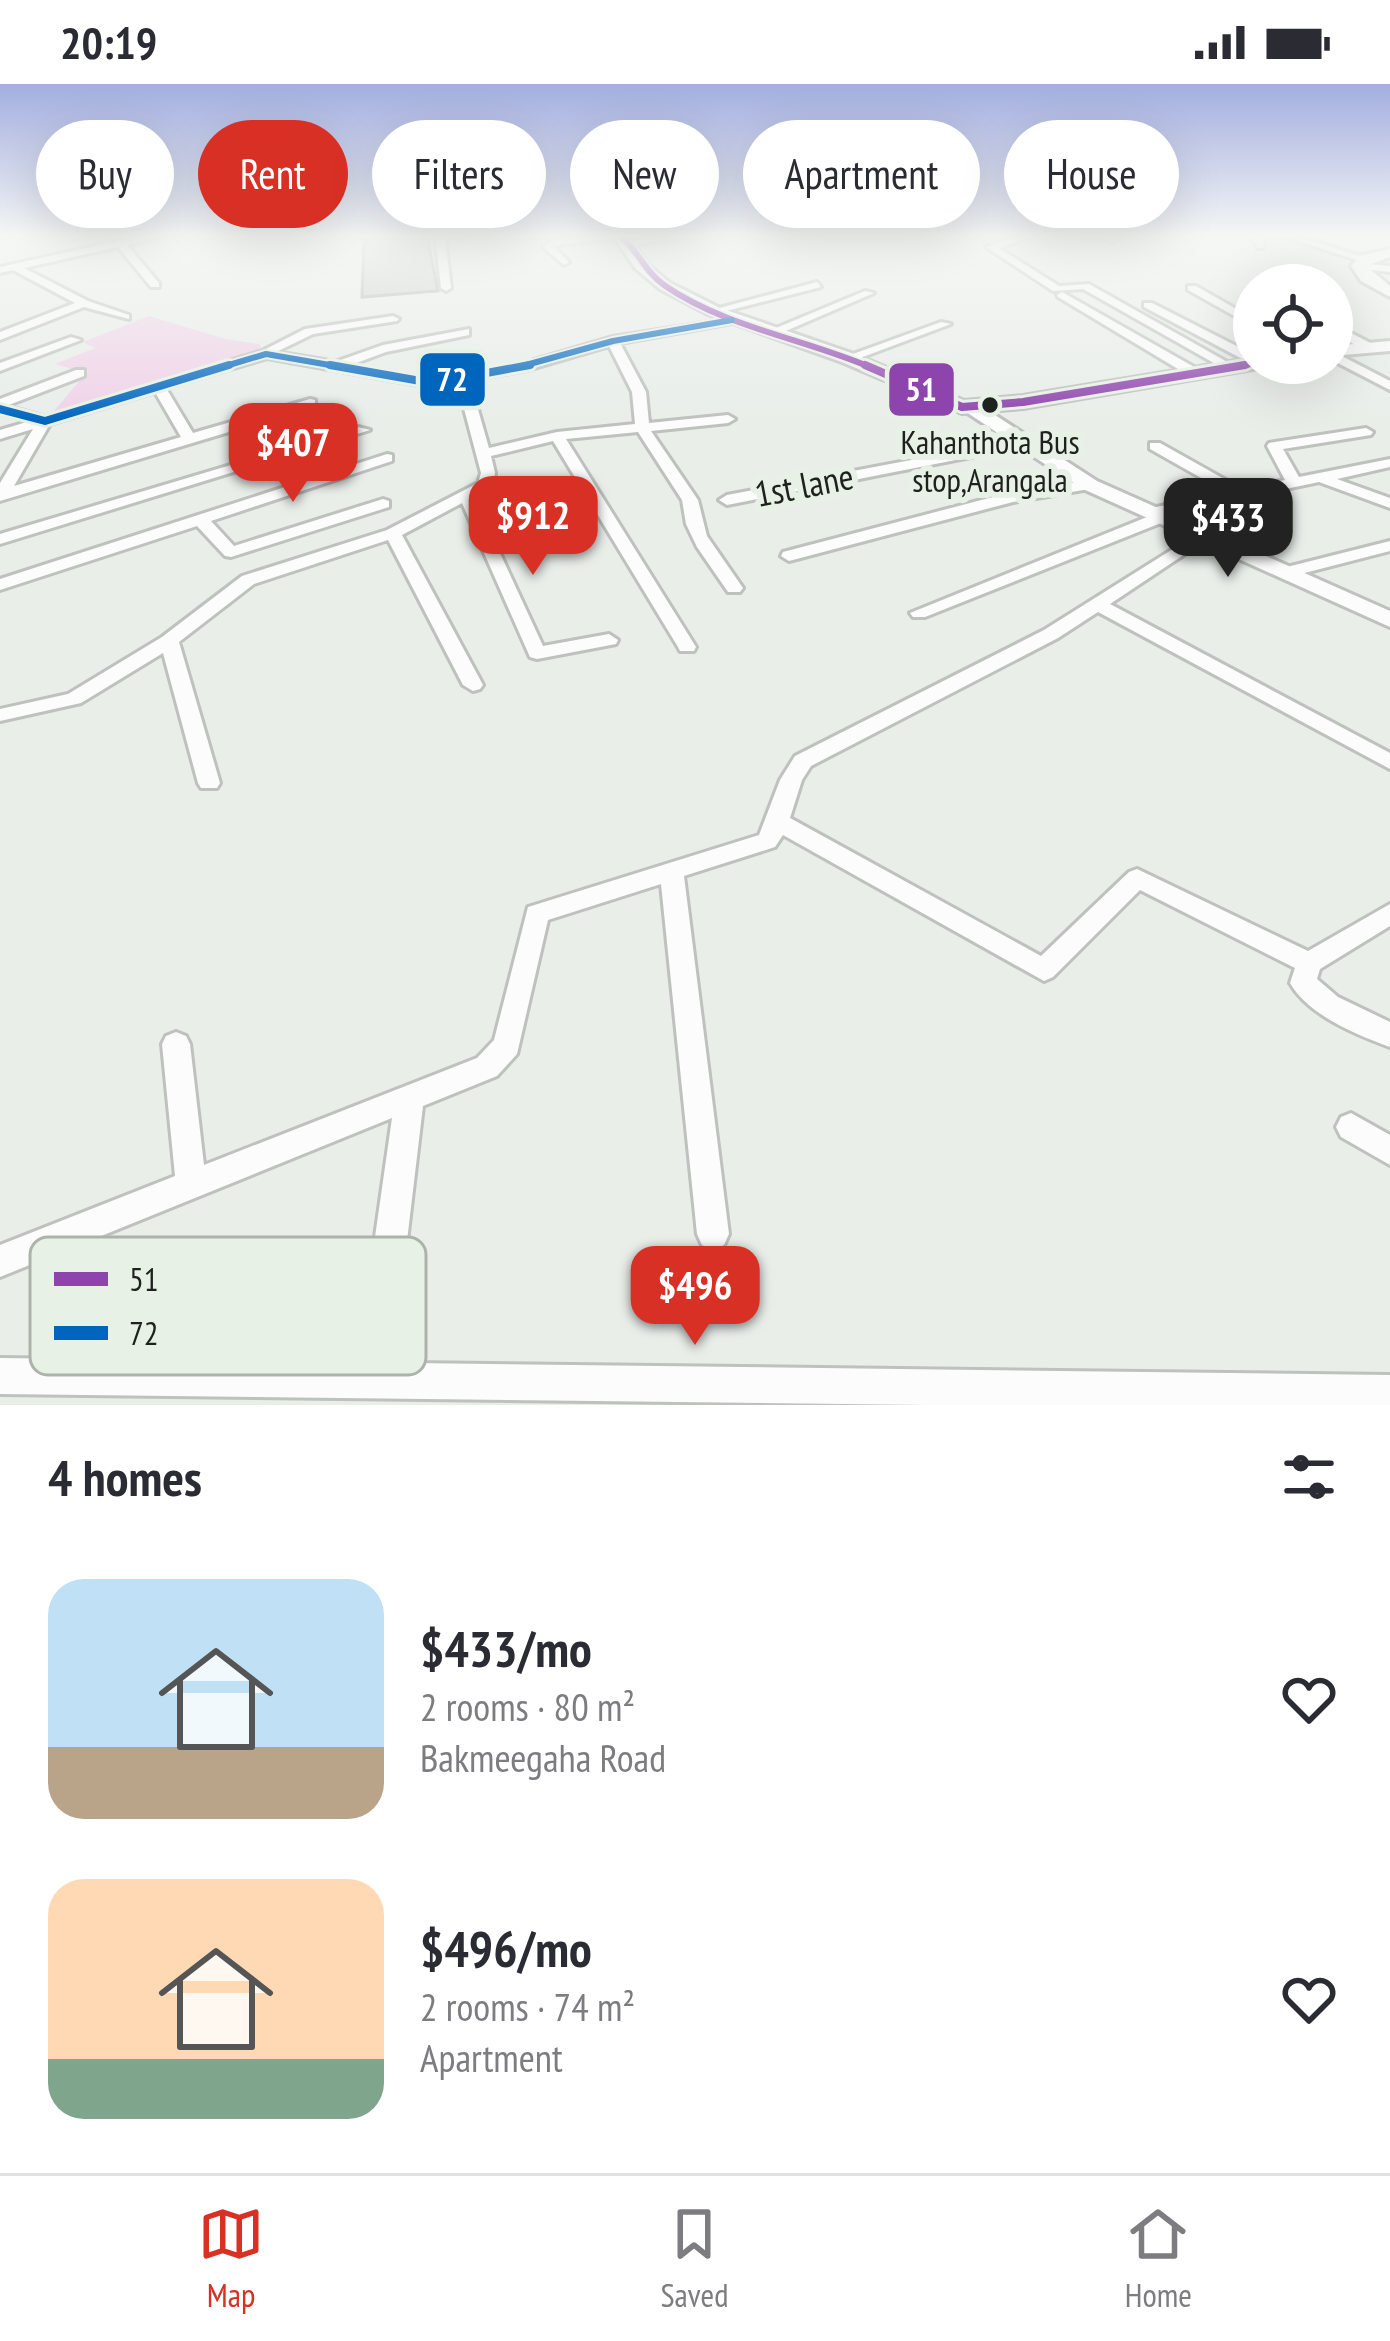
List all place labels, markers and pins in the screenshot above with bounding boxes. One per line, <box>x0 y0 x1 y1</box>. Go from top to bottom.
marker: Kahanthota Bus stop,Arangala <box>979 394 1001 416</box>
pin: $407 <box>222 403 364 505</box>
place label: Kahanthota Bus stop,Arangala <box>900 420 1080 501</box>
pin: $912 <box>462 476 604 578</box>
pin: $433 <box>1157 478 1299 580</box>
pin: $496 <box>624 1246 766 1348</box>

